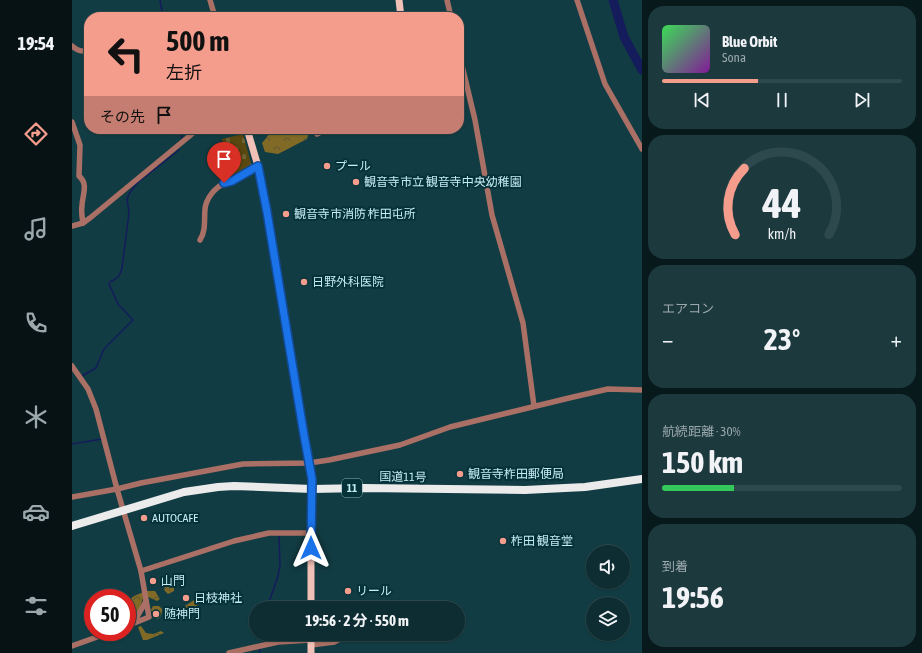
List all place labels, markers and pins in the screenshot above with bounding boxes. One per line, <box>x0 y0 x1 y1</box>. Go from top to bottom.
pin <box>207 142 241 183</box>
place label: プール <box>335 159 371 173</box>
marker: プール <box>322 161 332 171</box>
place label: 観音寺市立 観音寺中央幼稚園 <box>364 175 522 189</box>
marker: 観音寺市立 観音寺中央幼稚園 <box>351 177 361 187</box>
place label: 観音寺市消防 柞田屯所 <box>294 207 416 221</box>
marker: 観音寺市消防 柞田屯所 <box>281 209 291 219</box>
place label: 日野外科医院 <box>312 275 384 289</box>
marker: 日野外科医院 <box>299 277 309 287</box>
place label: 観音寺柞田郵便局 <box>468 467 564 481</box>
marker: 観音寺柞田郵便局 <box>455 469 465 479</box>
place label: AUTOCAFE <box>152 511 198 525</box>
marker: AUTOCAFE <box>139 513 149 523</box>
place label: 柞田 観音堂 <box>511 534 573 548</box>
marker: 柞田 観音堂 <box>498 536 508 546</box>
place label: 山門 <box>161 574 185 588</box>
marker: 山門 <box>148 576 158 586</box>
place label: リール <box>356 584 392 598</box>
marker: リール <box>343 586 353 596</box>
place label: 日枝神社 <box>194 591 242 605</box>
marker: 日枝神社 <box>181 593 191 603</box>
place label: 随神門 <box>164 607 200 621</box>
marker: 随神門 <box>151 609 161 619</box>

